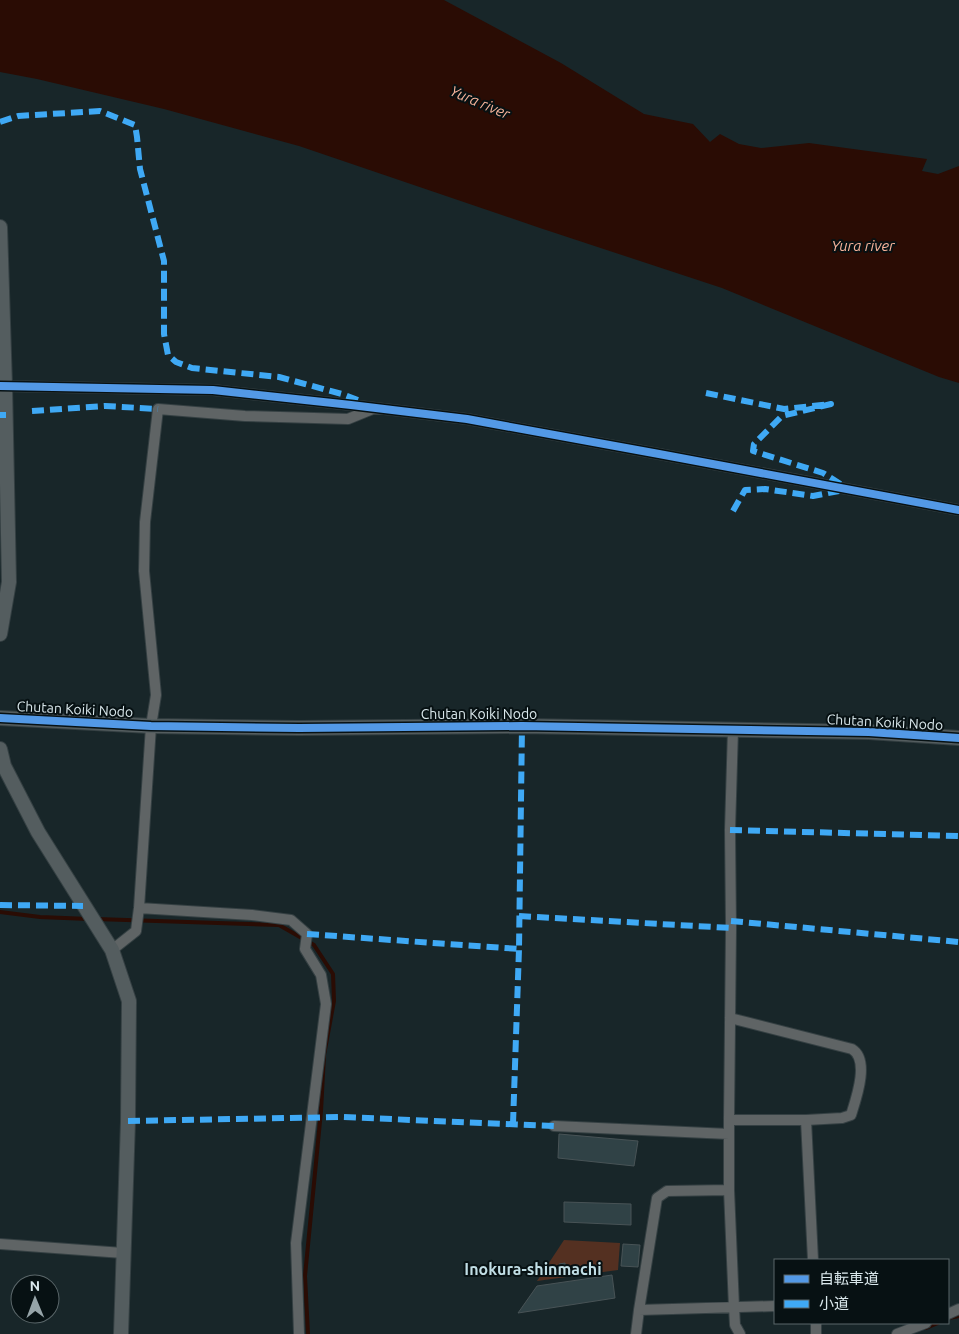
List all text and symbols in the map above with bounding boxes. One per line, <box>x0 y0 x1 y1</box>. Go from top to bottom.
water label: Yura river <box>448 82 514 123</box>
water label: Yura river <box>831 237 896 254</box>
street label: Chutan Koiki Nodo <box>16 698 134 720</box>
street label: Chutan Koiki Nodo <box>421 706 537 722</box>
street label: Chutan Koiki Nodo <box>826 711 944 733</box>
legend <box>774 1259 949 1324</box>
district label: Inokura-shinmachi <box>464 1260 602 1278</box>
text: 自転車道 <box>819 1270 879 1287</box>
north arrow <box>10 1274 60 1324</box>
text: N <box>29 1278 40 1294</box>
text: 小道 <box>819 1295 849 1312</box>

